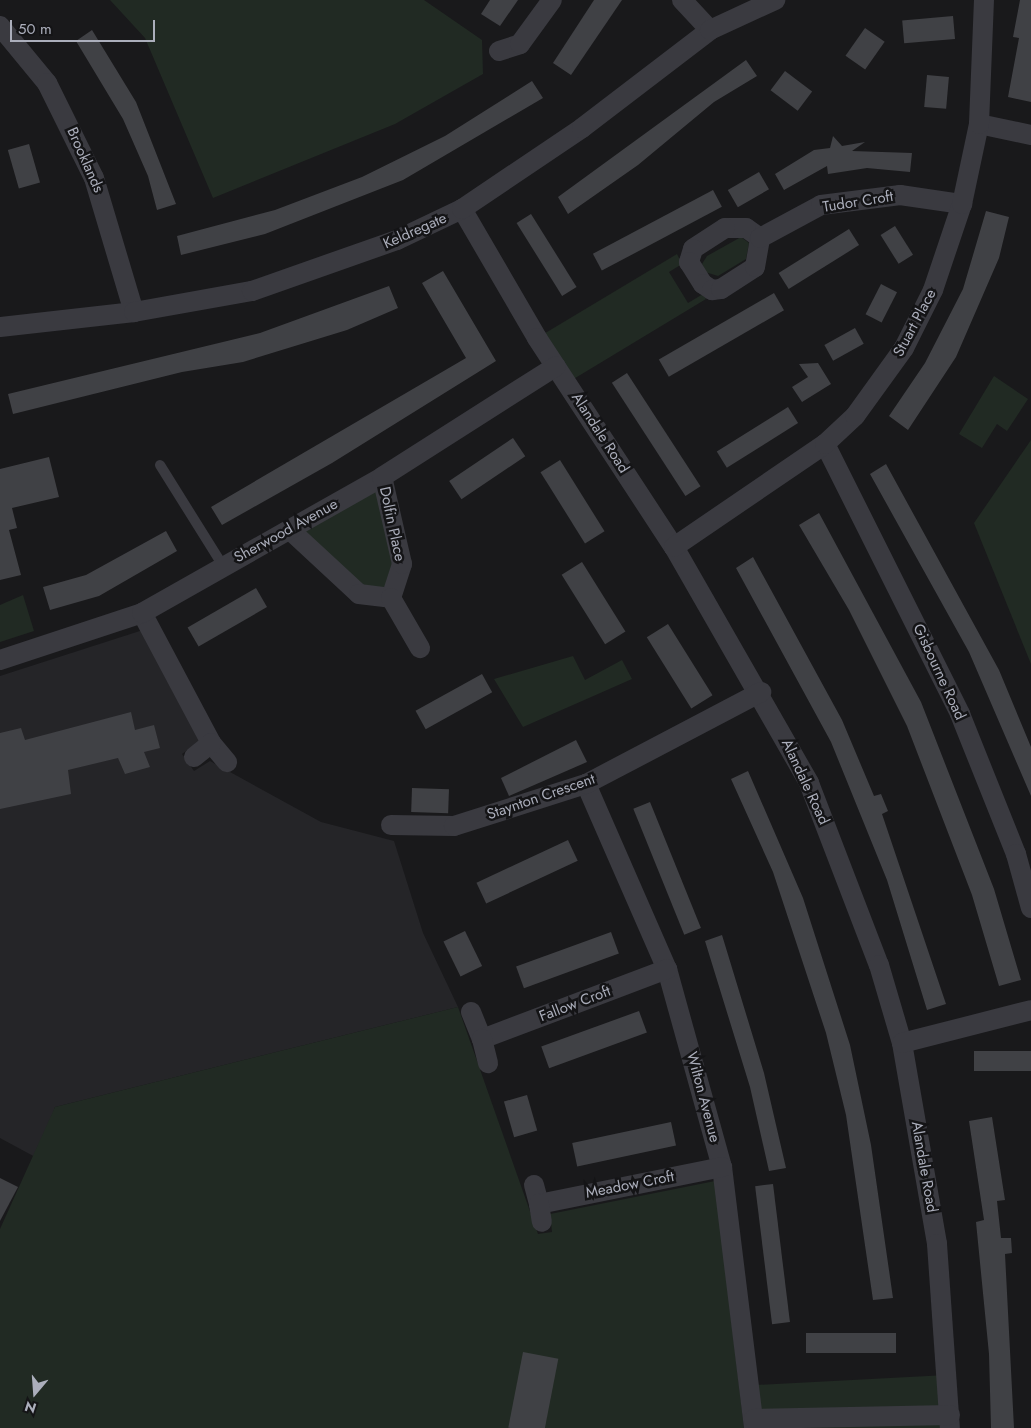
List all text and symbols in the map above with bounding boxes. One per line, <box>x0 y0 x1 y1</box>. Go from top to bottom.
scale bar <box>12 10 158 42</box>
text: 50 m <box>18 18 52 40</box>
street label: Brooklands <box>63 125 107 195</box>
street label: Tudor Croft <box>821 188 895 216</box>
street label: Keldregate <box>381 209 449 253</box>
street label: Stuart Place <box>890 286 940 360</box>
street label: Alandale Road <box>567 389 633 477</box>
street label: Dolfin Place <box>375 485 409 563</box>
street label: Sherwood Avenue <box>231 495 341 567</box>
street label: Gisbourne Road <box>909 621 969 723</box>
street label: Alandale Road <box>777 736 833 828</box>
street label: Staynton Crescent <box>485 770 597 824</box>
street label: Fallow Croft <box>537 982 613 1026</box>
street label: Wilton Avenue <box>682 1050 724 1144</box>
street label: Alandale Road <box>907 1120 941 1214</box>
street label: Meadow Croft <box>584 1168 676 1202</box>
north arrow <box>10 1368 60 1418</box>
text: N <box>22 1396 39 1418</box>

